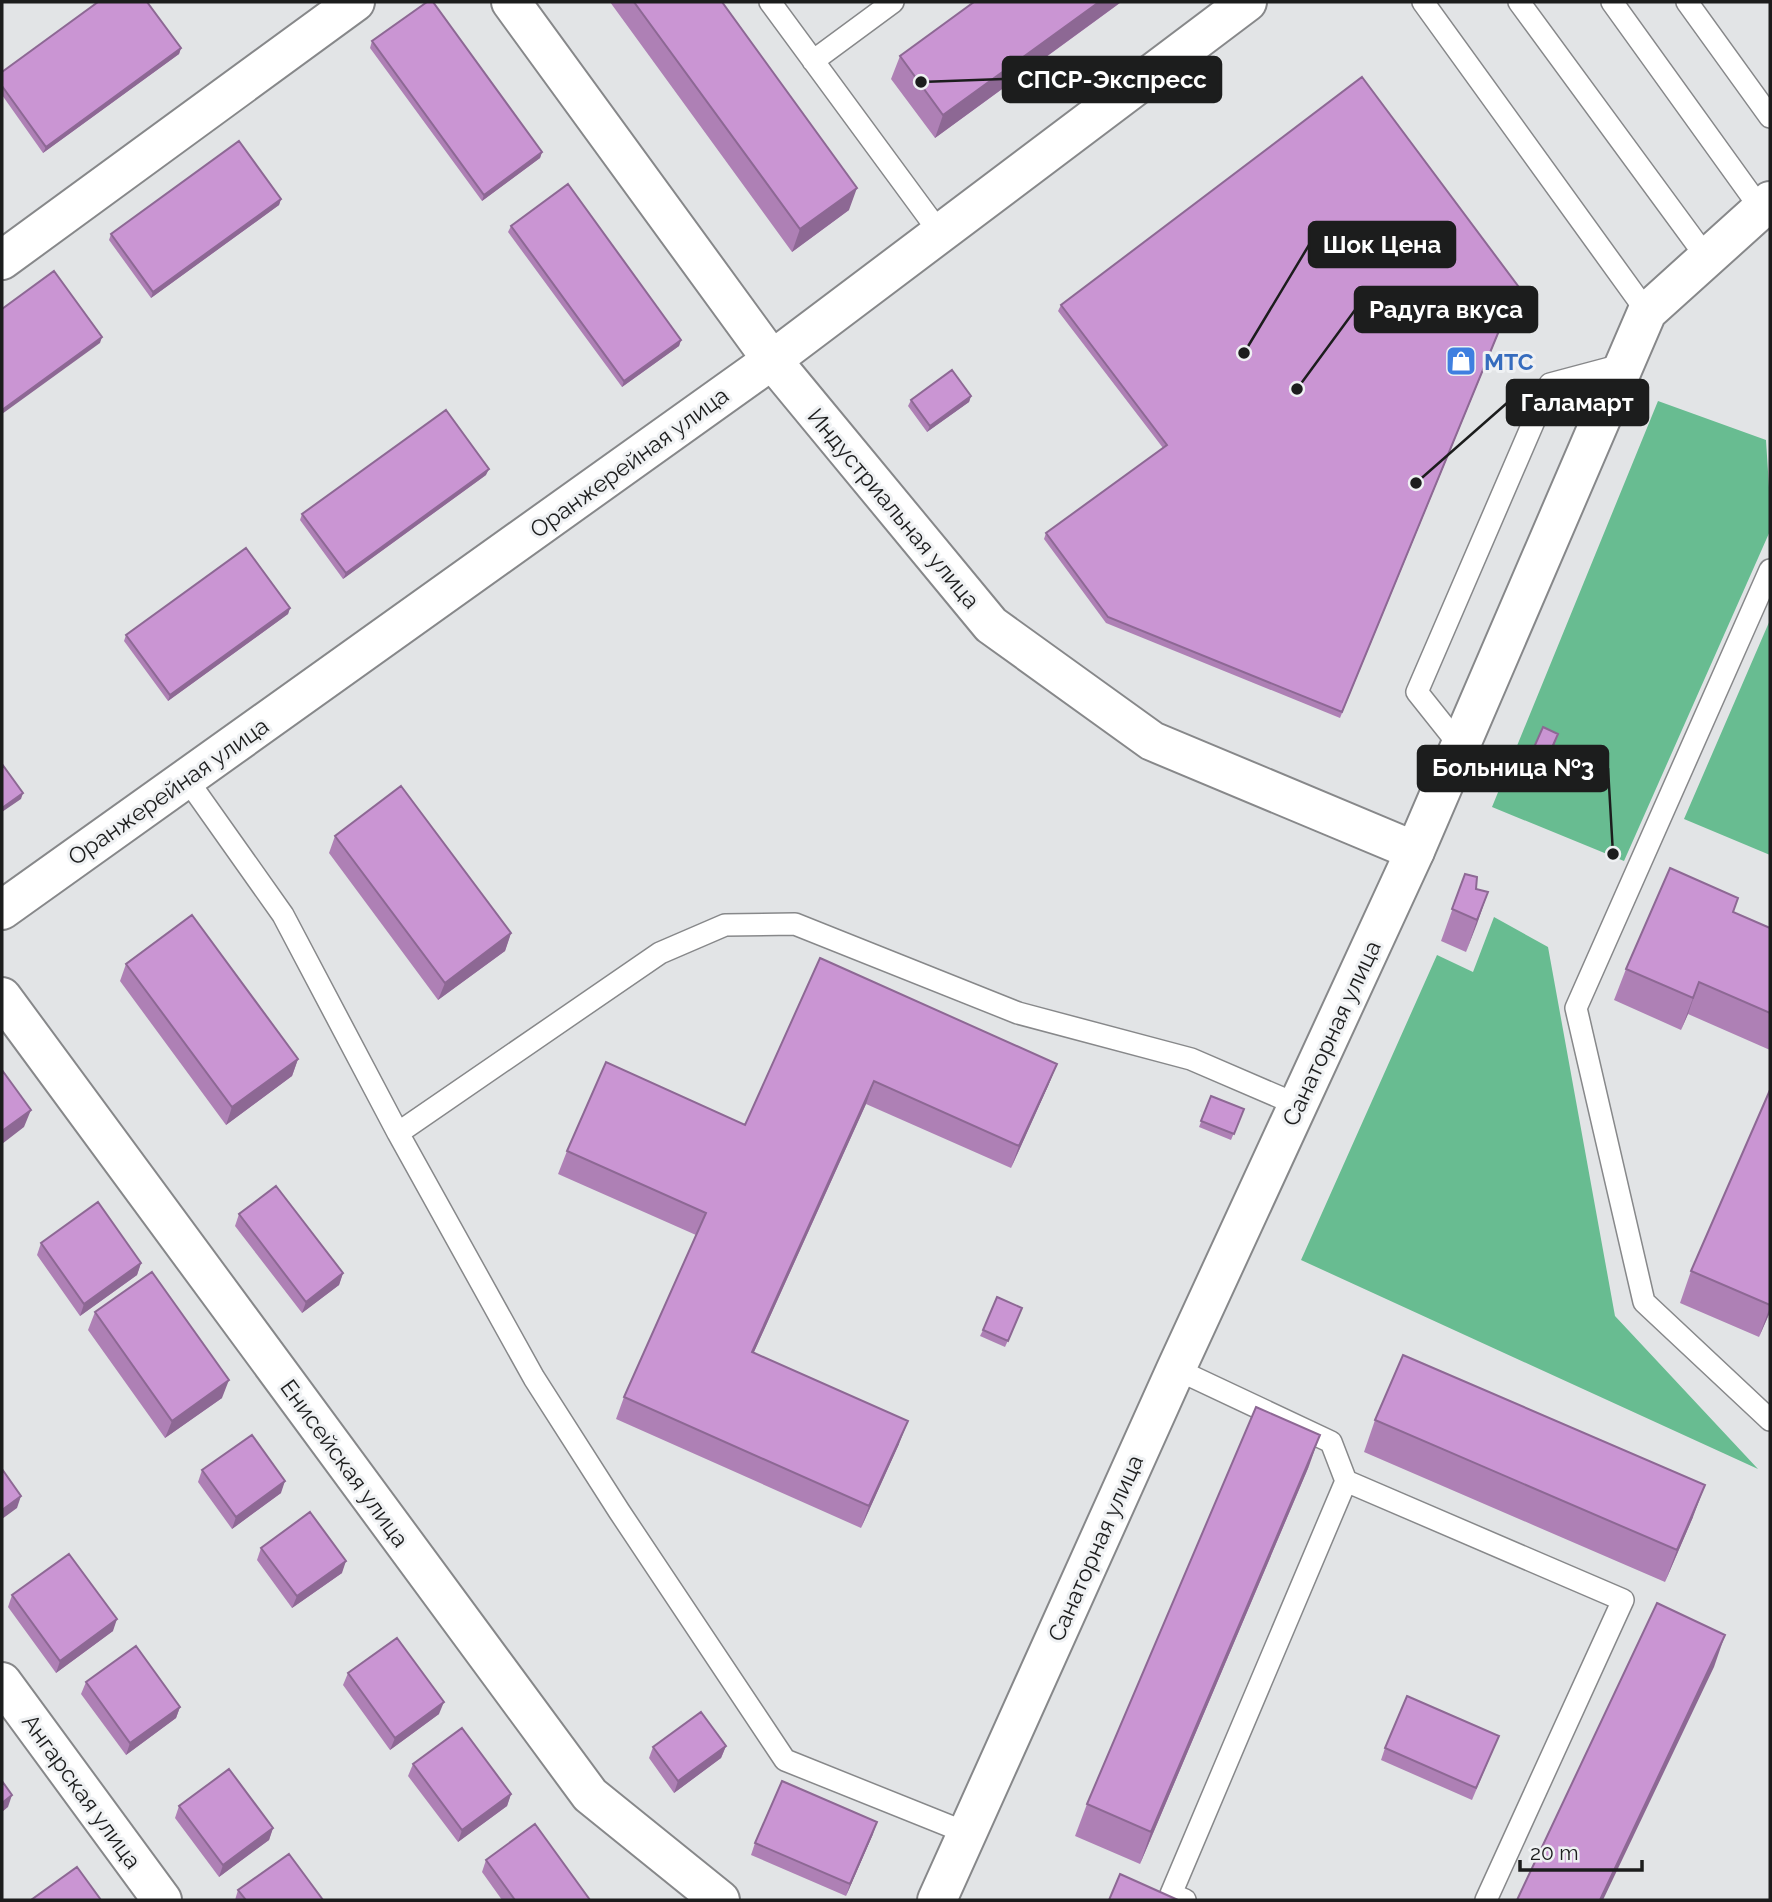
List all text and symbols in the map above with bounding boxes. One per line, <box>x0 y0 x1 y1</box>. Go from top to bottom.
callout: СПСР-Экспресс <box>1003 57 1221 102</box>
text: СПСР-Экспресс <box>1017 65 1207 94</box>
callout: Шок Цена <box>1309 222 1455 267</box>
text: Шок Цена <box>1323 230 1442 259</box>
callout: Радуга вкуса <box>1355 287 1537 332</box>
text: Радуга вкуса <box>1369 295 1523 324</box>
shop icon: МТС <box>1444 344 1478 378</box>
place label: МТС <box>1484 348 1534 375</box>
callout: Галамарт <box>1507 380 1648 425</box>
street label: Оранжерейная улица <box>525 381 733 543</box>
text: Галамарт <box>1520 388 1634 417</box>
street label: Индустриальная улица <box>802 403 986 613</box>
street label: Оранжерейная улица <box>63 712 273 870</box>
callout: Больница №3 <box>1418 746 1608 791</box>
text: Больница №3 <box>1432 753 1594 782</box>
street label: Санаторная улица <box>1276 936 1386 1130</box>
street label: Енисейская улица <box>275 1374 415 1552</box>
street label: Санаторная улица <box>1042 1451 1148 1645</box>
street label: Ангарская улица <box>17 1709 147 1873</box>
scale bar <box>1520 1828 1642 1872</box>
text: 20 m <box>1530 1840 1578 1865</box>

